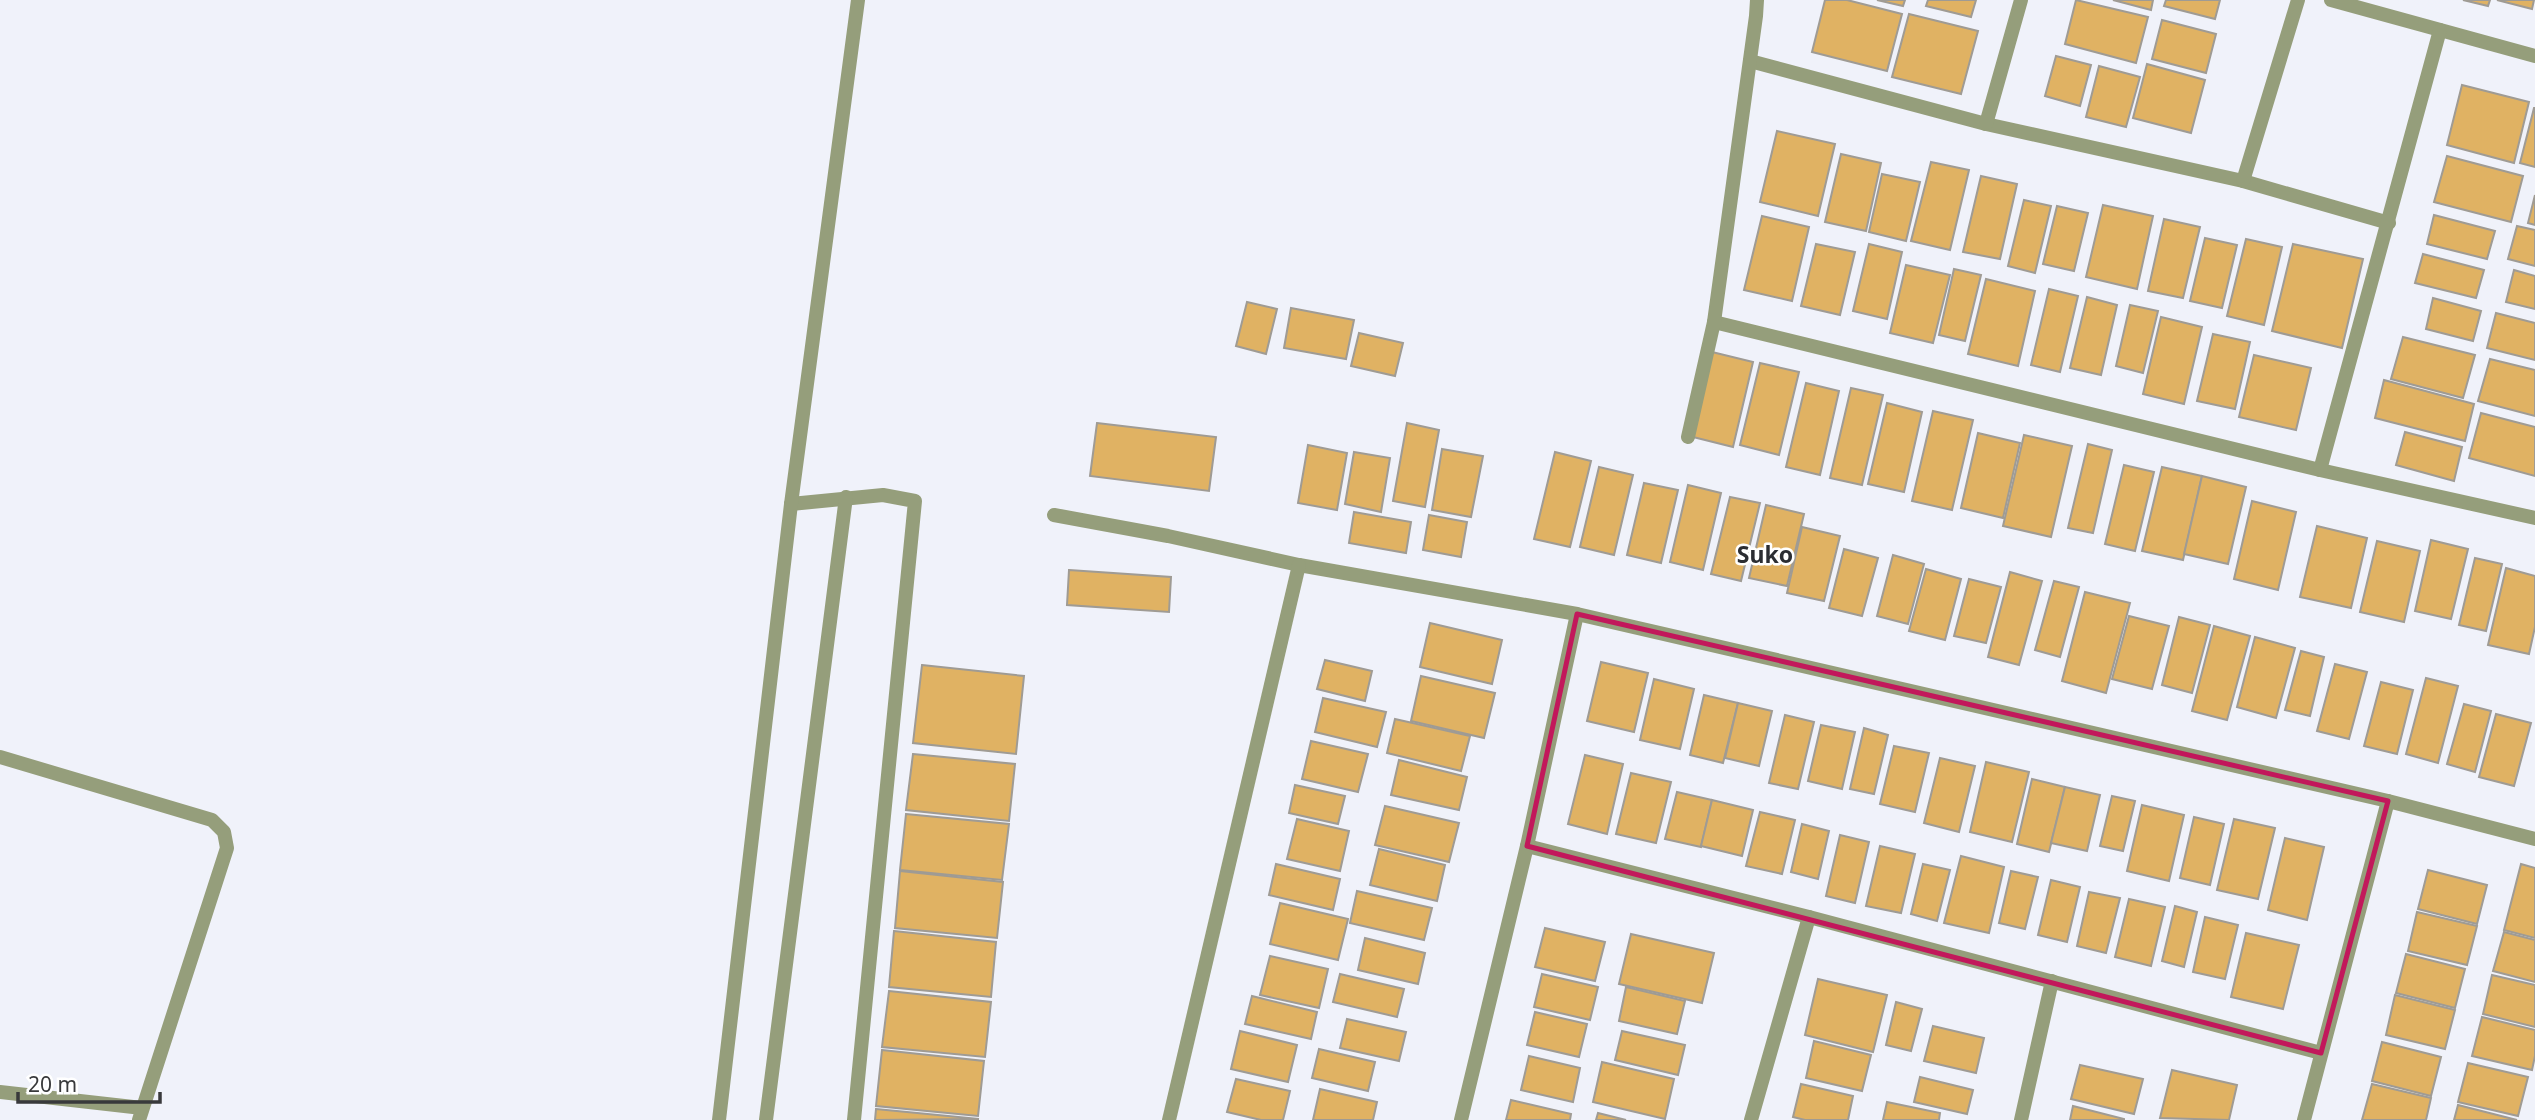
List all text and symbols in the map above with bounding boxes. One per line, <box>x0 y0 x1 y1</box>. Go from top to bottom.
district label: Suko <box>1737 538 1793 570</box>
scale bar <box>18 1060 159 1104</box>
text: 20 m <box>28 1070 77 1098</box>

